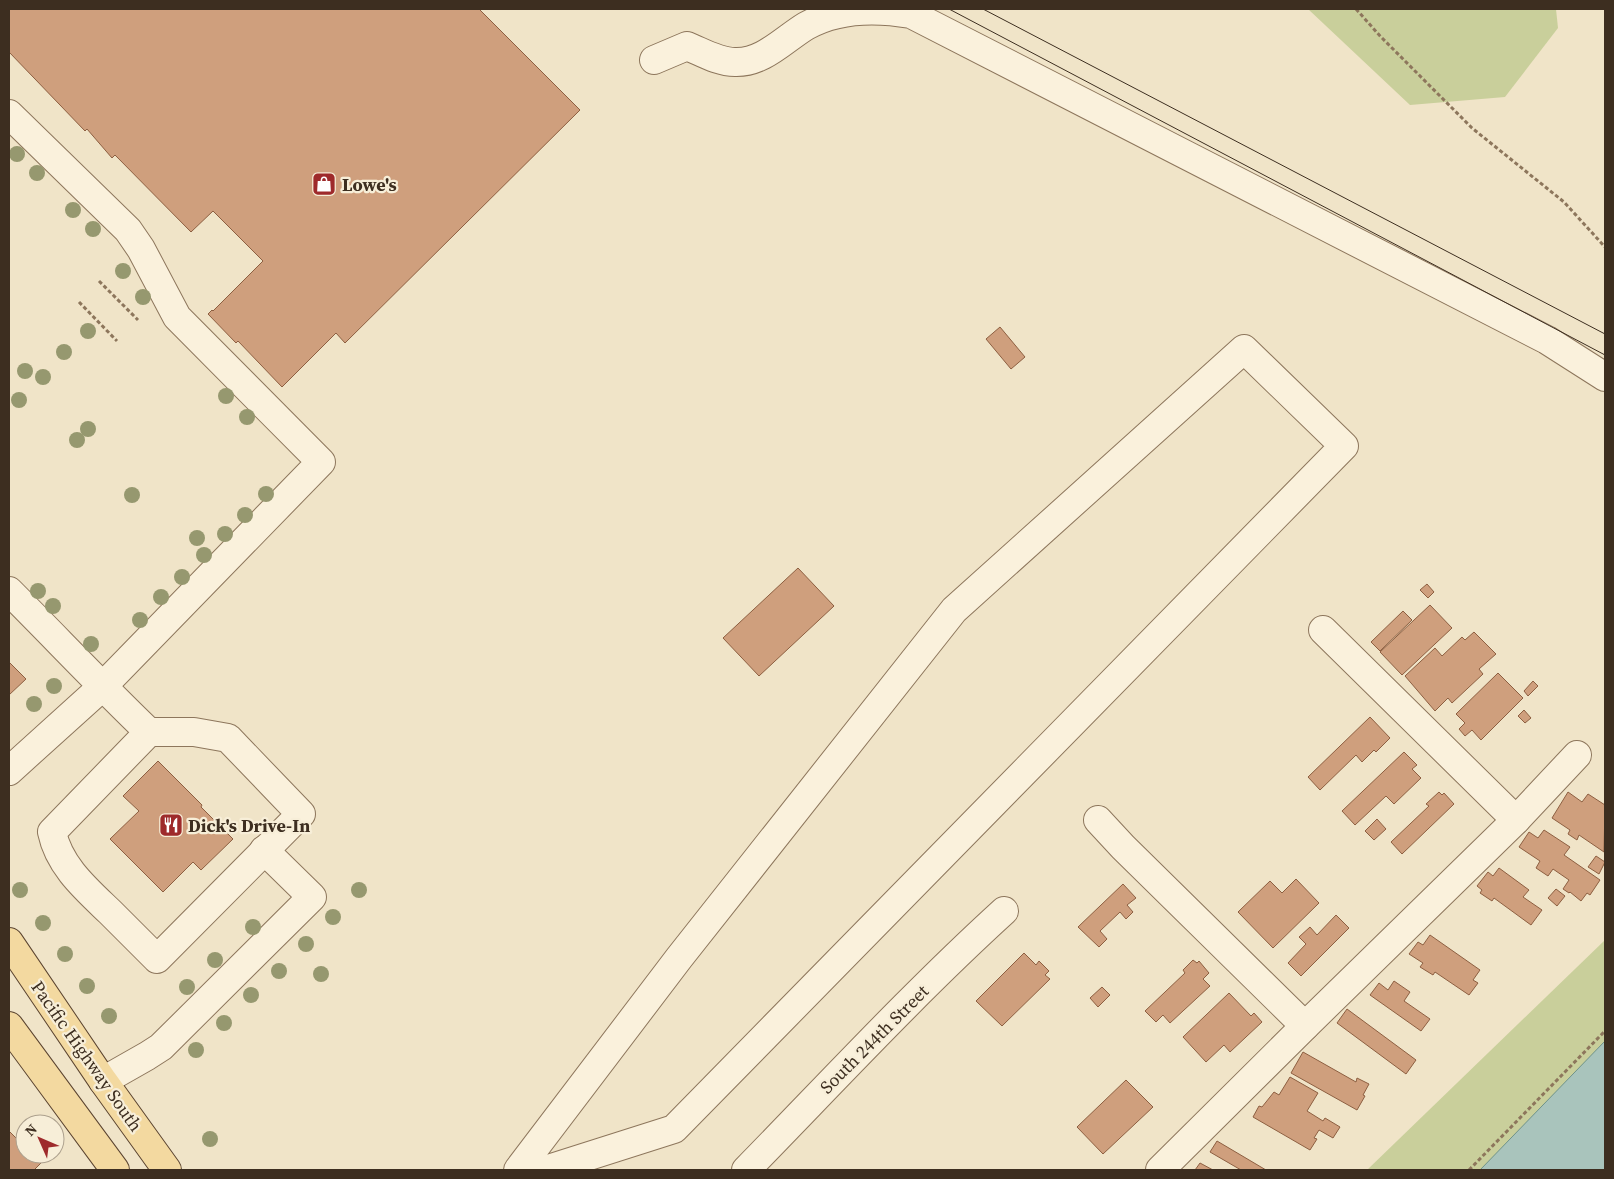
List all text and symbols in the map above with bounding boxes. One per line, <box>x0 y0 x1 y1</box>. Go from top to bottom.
shop icon: Lowe's <box>311 171 337 197</box>
place label: Lowe's <box>342 172 397 197</box>
restaurant icon: Dick's Drive-In <box>158 812 184 838</box>
place label: Dick's Drive-In <box>188 813 310 838</box>
street label: Pacific Highway South <box>26 976 149 1137</box>
street label: South 244th Street <box>814 979 934 1099</box>
north arrow <box>15 1114 65 1164</box>
text: N <box>20 1119 41 1140</box>

